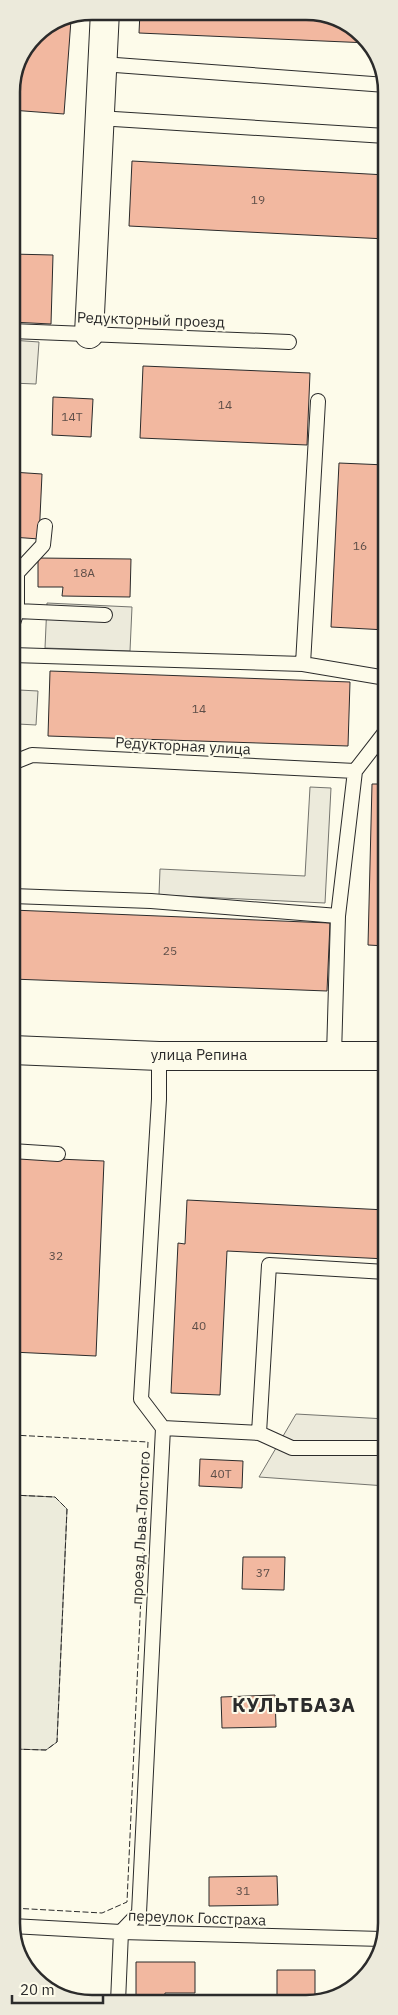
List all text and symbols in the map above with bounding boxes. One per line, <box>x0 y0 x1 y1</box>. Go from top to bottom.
house number: 19 <box>251 192 265 207</box>
street label: Редукторный проезд <box>77 307 225 332</box>
house number: 14 <box>218 397 232 412</box>
house number: 14Т <box>61 409 83 424</box>
house number: 16 <box>353 538 367 553</box>
house number: 18А <box>73 565 95 580</box>
house number: 14 <box>192 701 206 716</box>
street label: Редукторная улица <box>115 732 251 759</box>
house number: 25 <box>163 943 177 958</box>
street label: улица Репина <box>151 1045 247 1064</box>
house number: 32 <box>49 1248 63 1263</box>
house number: 40 <box>192 1318 206 1333</box>
street label: проезд Льва Толстого <box>127 1451 154 1605</box>
house number: 40Т <box>210 1466 232 1481</box>
house number: 37 <box>256 1565 270 1580</box>
district label: КУЛЬТБАЗА <box>232 1691 356 1718</box>
house number: 31 <box>236 1883 250 1898</box>
street label: переулок Госстраха <box>127 1906 267 1929</box>
scale bar <box>12 1972 104 2004</box>
text: 20 m <box>20 1980 55 1999</box>

